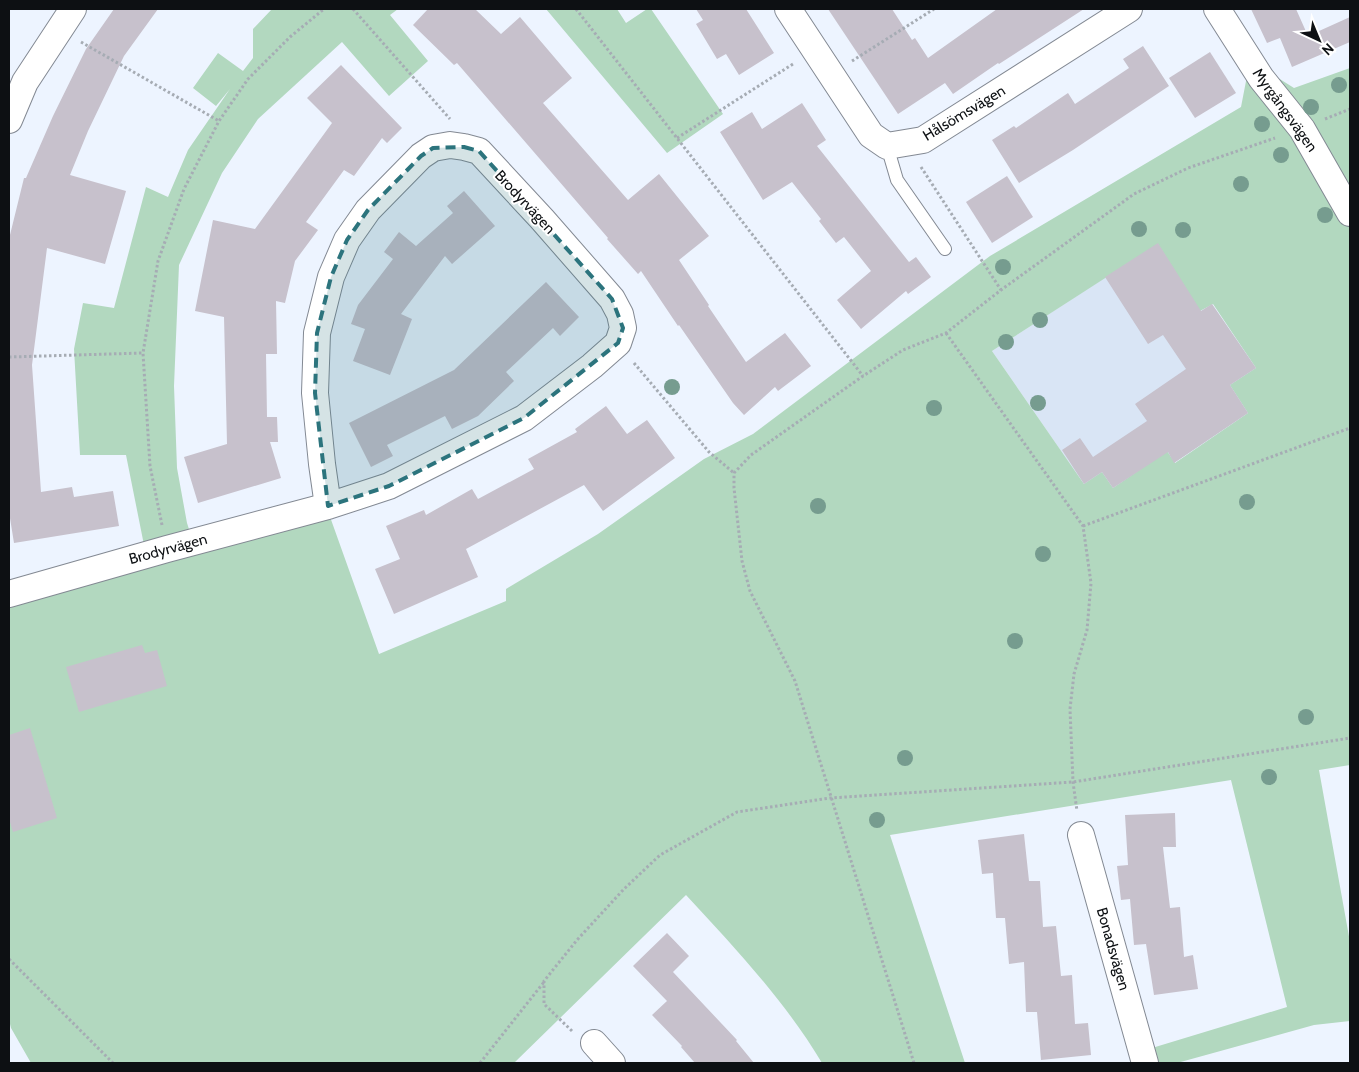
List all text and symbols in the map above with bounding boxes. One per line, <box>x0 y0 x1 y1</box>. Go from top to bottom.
north arrow <box>1294 15 1344 65</box>
text: N <box>1318 39 1338 59</box>
street label: Myrgångsvägen <box>1249 65 1321 155</box>
street label: Hålsömsvägen <box>919 81 1009 145</box>
street label: Brodyrvägen <box>491 166 559 238</box>
street label: Brodyrvägen <box>127 530 209 568</box>
street label: Bonadsvägen <box>1093 905 1133 993</box>

